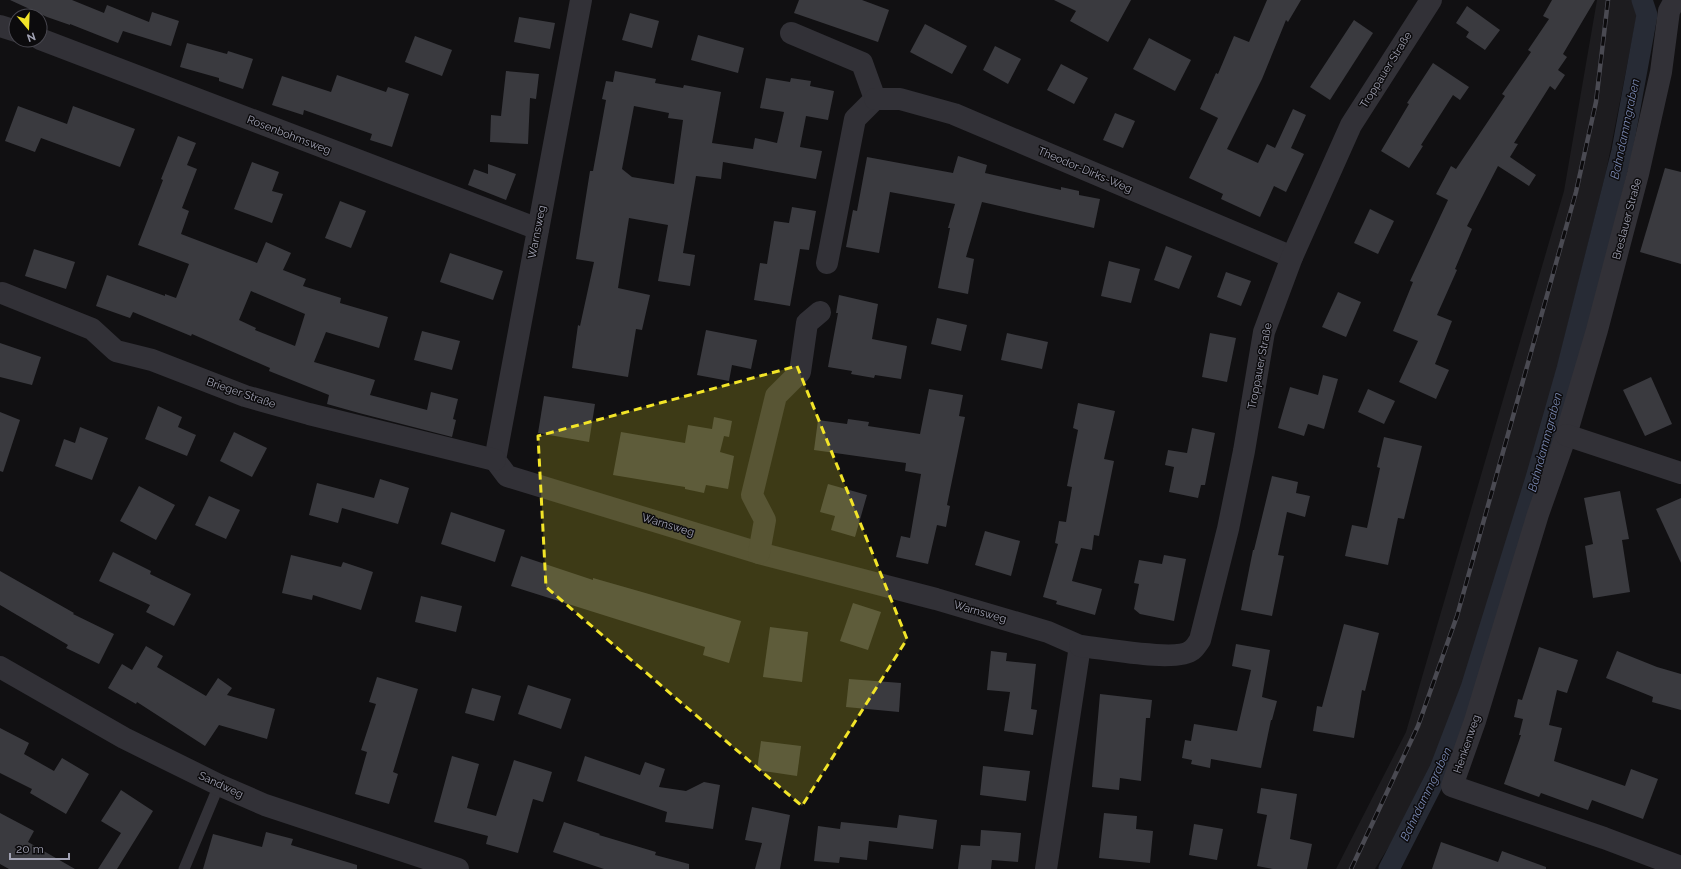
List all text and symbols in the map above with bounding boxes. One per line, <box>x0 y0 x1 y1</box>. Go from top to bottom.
north arrow <box>8 8 48 48</box>
text: N <box>25 29 37 44</box>
street label: Troppauer Straße <box>1357 29 1415 111</box>
water label: Bahndammgraben <box>1608 77 1643 180</box>
street label: Rosenbohmsweg <box>245 113 333 157</box>
street label: Theodor-Dirks-Weg <box>1036 144 1134 196</box>
street label: Breslauer Straße <box>1610 176 1644 261</box>
street label: Warnsweg <box>525 204 549 260</box>
street label: Troppauer Straße <box>1245 321 1275 410</box>
street label: Brieger Straße <box>205 375 278 411</box>
water label: Bahndammgraben <box>1525 391 1565 493</box>
street label: Warnsweg <box>640 511 696 539</box>
street label: Warnsweg <box>952 598 1008 626</box>
street label: Henkenweg <box>1451 713 1483 775</box>
water label: Bahndammgraben <box>1397 745 1455 843</box>
street label: Sandweg <box>197 769 245 801</box>
scale bar <box>10 835 69 861</box>
text: 20 m <box>16 842 44 856</box>

